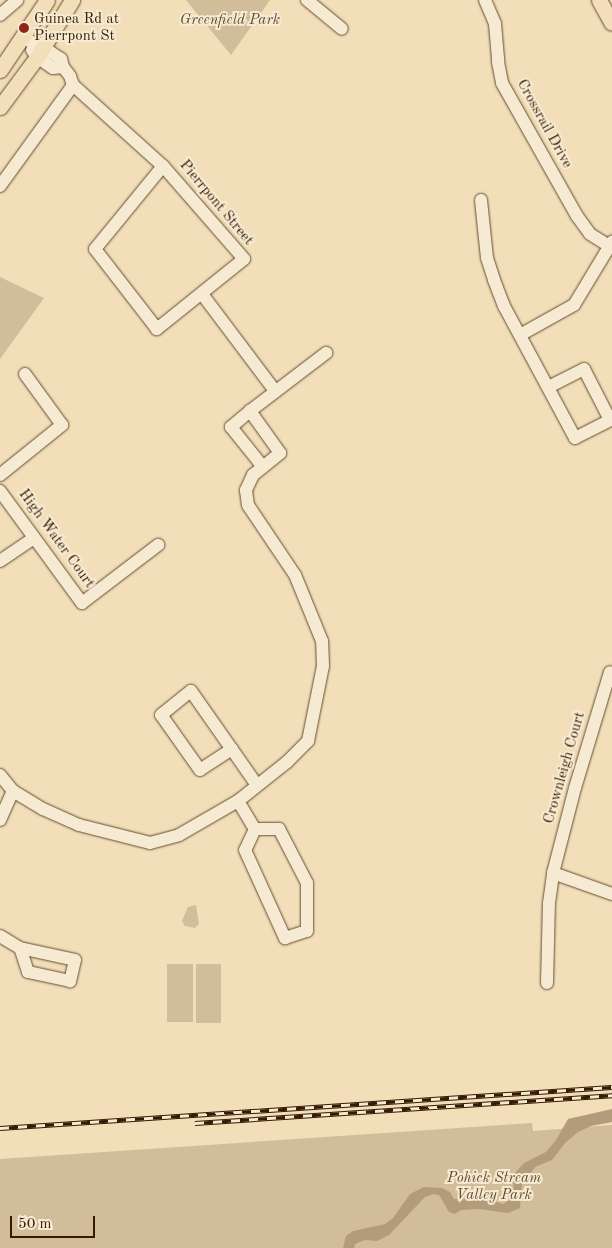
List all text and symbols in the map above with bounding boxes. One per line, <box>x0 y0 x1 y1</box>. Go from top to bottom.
place label: Guinea Rd at Pierrpont St <box>34 10 119 45</box>
park label: Greenfield Park <box>180 12 280 30</box>
marker: Guinea Rd at Pierrpont St <box>18 22 30 34</box>
street label: Crossrail Drive <box>512 77 576 171</box>
street label: Pierrpont Street <box>175 157 257 249</box>
street label: High Water Court <box>14 486 98 592</box>
street label: Crownleigh Court <box>540 710 590 826</box>
park label: Pohick Stream Valley Park <box>447 1169 541 1204</box>
scale bar <box>12 1206 98 1238</box>
text: 50 m <box>18 1217 52 1232</box>

